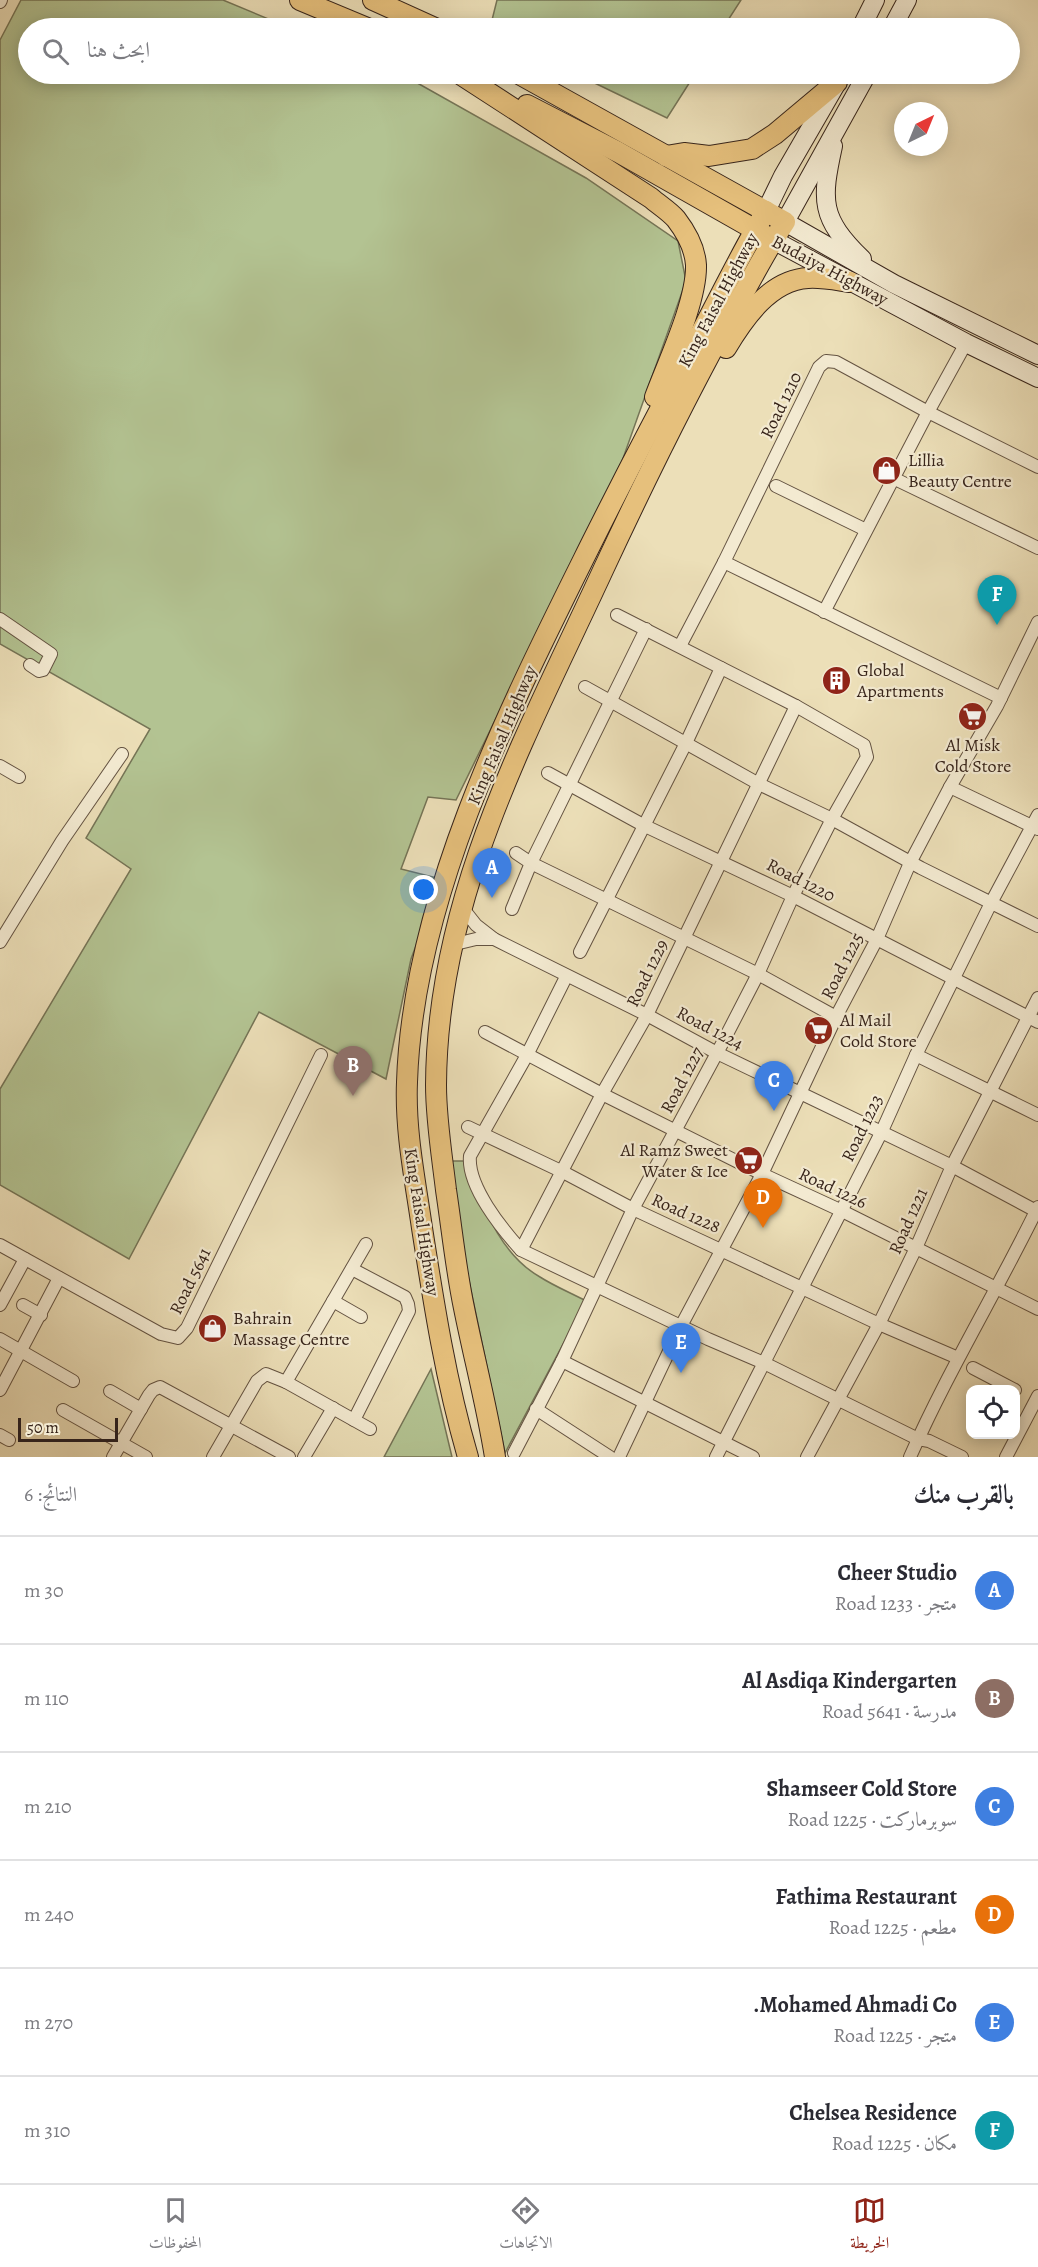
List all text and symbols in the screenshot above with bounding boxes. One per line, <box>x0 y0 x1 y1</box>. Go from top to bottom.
search box <box>18 18 1020 84</box>
icon: search <box>39 35 72 68</box>
text: ابحث هنا <box>87 35 150 65</box>
north arrow <box>894 102 948 156</box>
street label: King Faisal Highway <box>672 227 764 372</box>
street label: Budaiya Highway <box>768 229 893 311</box>
street label: Road 1210 <box>755 368 807 442</box>
place label: Lillia Beauty Centre <box>908 448 1012 493</box>
shop icon: Lillia Beauty Centre <box>871 454 903 486</box>
pin: F <box>978 576 1016 625</box>
place label: Global Apartments <box>856 658 944 703</box>
street label: King Faisal Highway <box>462 661 543 809</box>
building icon: Global Apartments <box>820 664 852 696</box>
supermarket icon: Al Misk Cold Store <box>957 700 989 732</box>
place label: Al Misk Cold Store <box>935 733 1011 778</box>
pin: A <box>472 848 512 898</box>
street label: Road 1220 <box>763 853 839 907</box>
your location <box>409 875 438 904</box>
street label: Road 1225 <box>815 928 869 1004</box>
street label: Road 1229 <box>620 935 674 1011</box>
street label: Road 1224 <box>672 1000 748 1056</box>
place label: Al Mail Cold Store <box>839 1008 917 1053</box>
supermarket icon: Al Mail Cold Store <box>803 1014 835 1046</box>
street label: Road 1227 <box>655 1042 710 1117</box>
pin: B <box>334 1046 372 1096</box>
pin: C <box>754 1062 794 1111</box>
street label: Road 1223 <box>835 1090 889 1166</box>
place label: Al Ramz Sweet Water & Ice <box>619 1138 728 1183</box>
supermarket icon: Al Ramz Sweet Water & Ice <box>733 1144 765 1176</box>
street label: King Faisal Highway <box>398 1146 446 1299</box>
street label: Road 1226 <box>795 1162 871 1214</box>
pin: D <box>744 1178 783 1228</box>
street label: Road 1221 <box>883 1184 933 1258</box>
street label: Road 1228 <box>648 1187 724 1239</box>
street label: Road 5641 <box>164 1244 216 1318</box>
place label: Bahrain Massage Centre <box>233 1306 350 1351</box>
shop icon: Bahrain Massage Centre <box>196 1312 228 1344</box>
pin: E <box>662 1324 700 1373</box>
map controls <box>966 1385 1020 1439</box>
button: locate <box>966 1385 1020 1439</box>
scale bar <box>18 1415 118 1442</box>
text: 50 m <box>27 1417 59 1439</box>
text: بالقرب منك <box>913 1477 1014 1512</box>
text: النتائج: 6 <box>24 1481 77 1508</box>
text: Cheer Studio <box>837 1558 957 1588</box>
text: 30 m <box>24 1577 64 1604</box>
text: A <box>988 1577 1001 1604</box>
text: متجر · Road 1233 <box>835 1590 957 1617</box>
text: Al Asdiqa Kindergarten <box>742 1666 957 1696</box>
text: 110 m <box>24 1685 69 1712</box>
text: B <box>988 1685 1001 1712</box>
text: مدرسة · Road 5641 <box>822 1698 957 1725</box>
text: Shamseer Cold Store <box>767 1774 957 1804</box>
text: 210 m <box>24 1793 72 1820</box>
text: C <box>988 1793 1001 1820</box>
text: سوبرماركت · Road 1225 <box>787 1806 957 1833</box>
text: Fathima Restaurant <box>775 1882 957 1912</box>
text: 240 m <box>24 1901 74 1928</box>
text: D <box>988 1901 1001 1928</box>
text: مطعم · Road 1225 <box>829 1914 957 1941</box>
text: Mohamed Ahmadi Co. <box>753 1990 957 2020</box>
text: 270 m <box>24 2009 73 2036</box>
text: E <box>989 2009 1000 2036</box>
text: متجر · Road 1225 <box>833 2022 957 2049</box>
text: Chelsea Residence <box>789 2098 957 2128</box>
text: 310 m <box>24 2117 70 2144</box>
text: F <box>989 2117 1000 2144</box>
text: مكان · Road 1225 <box>832 2130 957 2157</box>
tab: المحفوظات <box>149 2194 202 2258</box>
tab: الاتجاهات <box>499 2194 553 2258</box>
tab: الخريطة <box>850 2194 889 2258</box>

